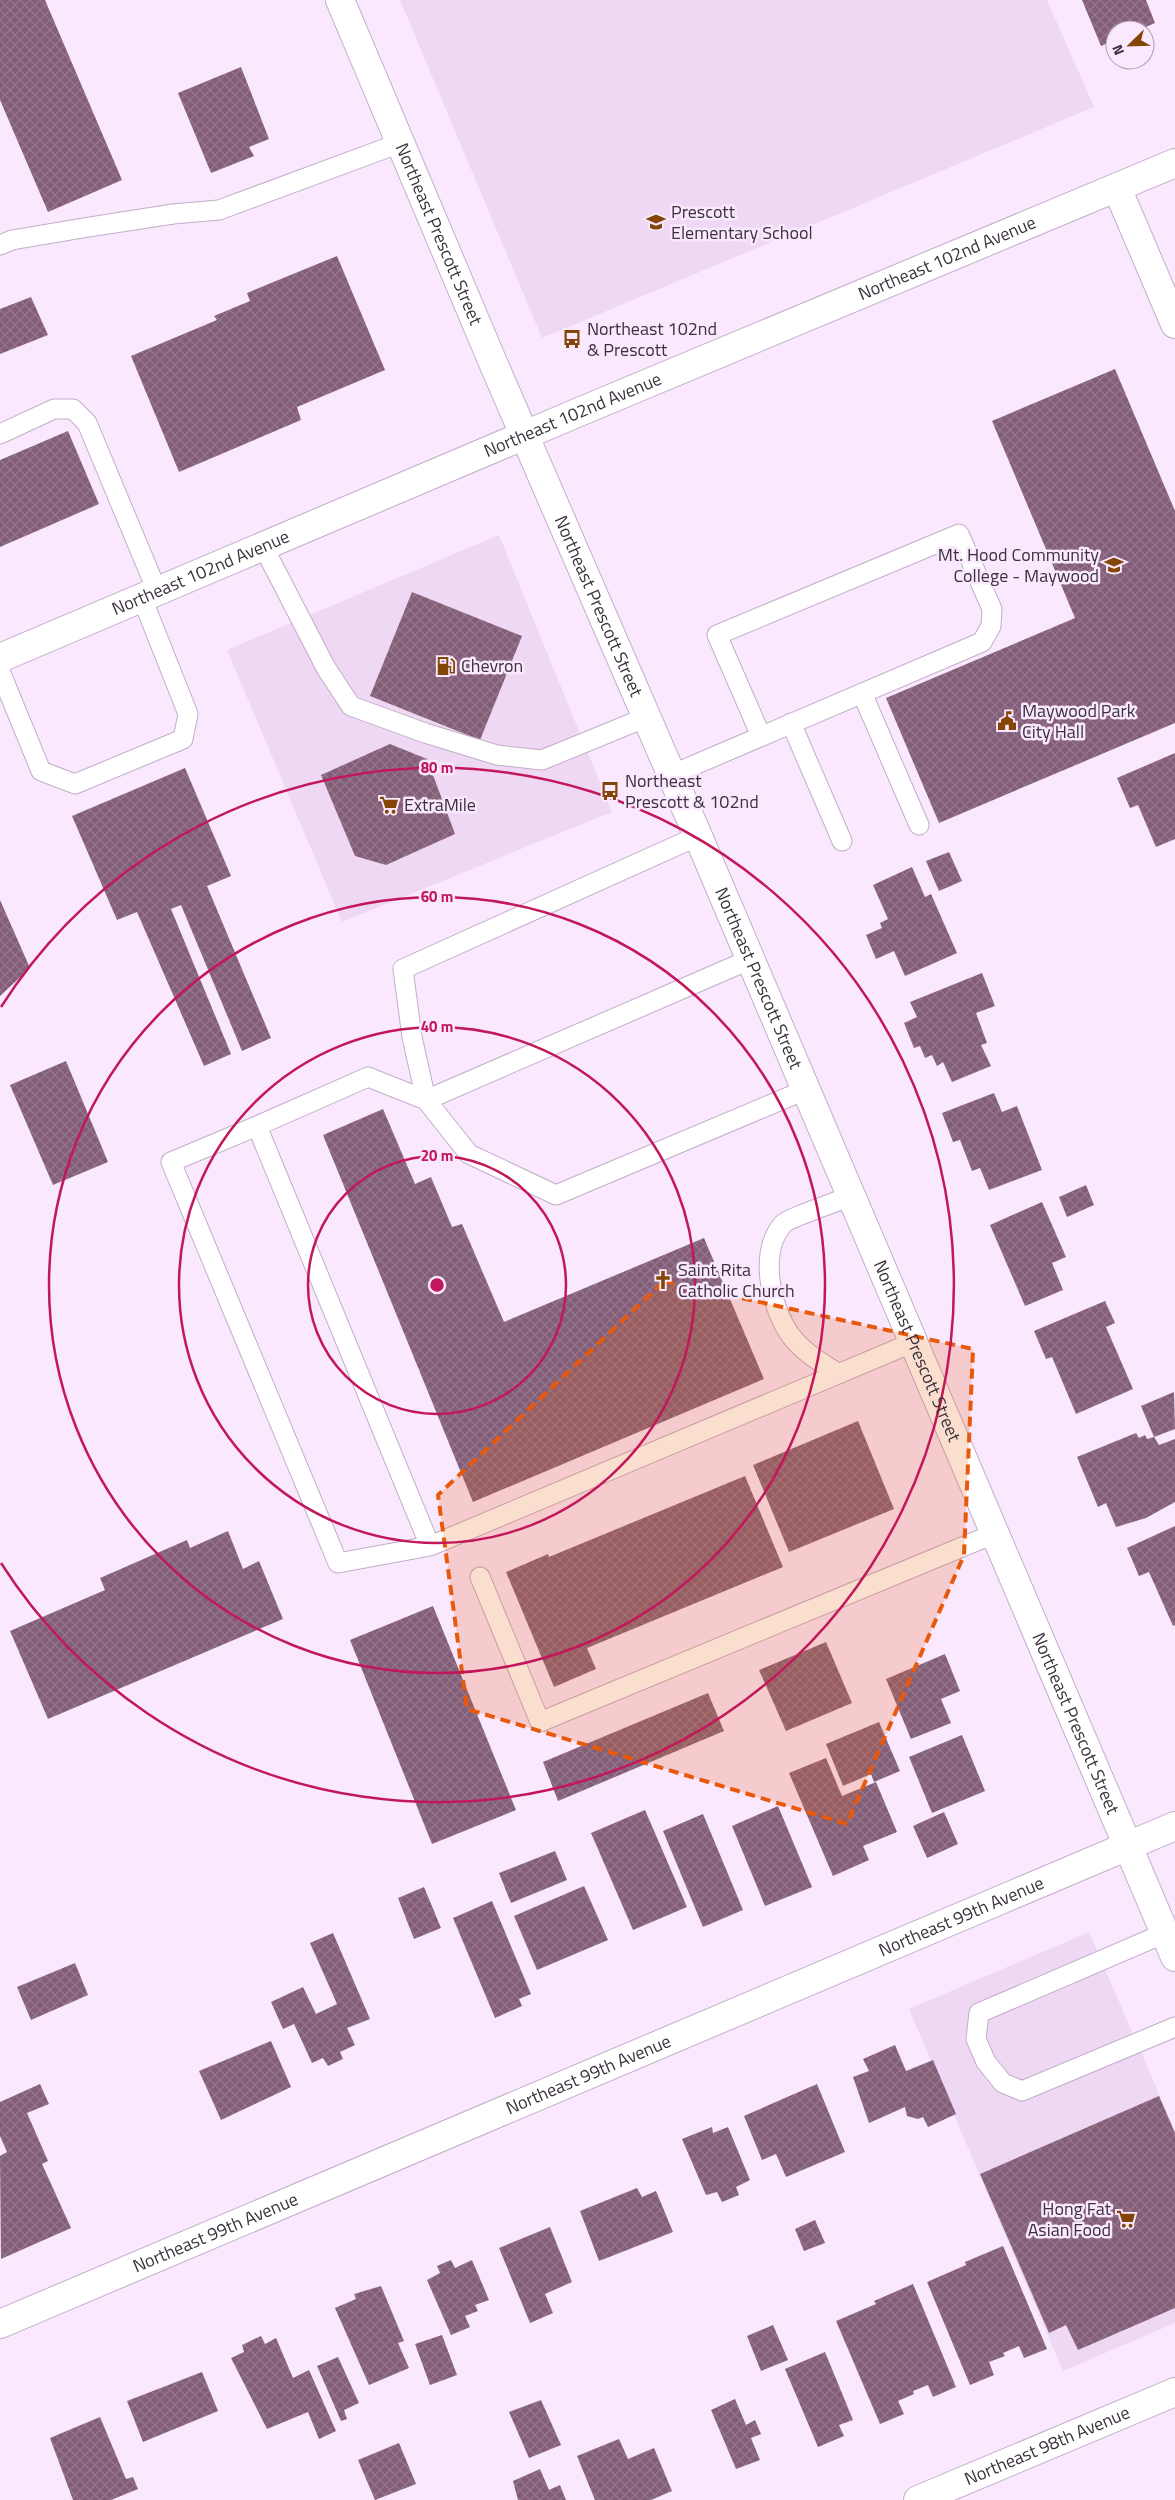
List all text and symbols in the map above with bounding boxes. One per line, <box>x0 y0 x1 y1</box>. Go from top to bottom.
north arrow <box>1105 20 1155 70</box>
text: N <box>1106 42 1129 59</box>
street label: Northeast Prescott Street <box>389 139 490 330</box>
place label: Prescott Elementary School <box>671 198 813 246</box>
street label: Northeast 102nd Avenue <box>854 209 1040 307</box>
school or university icon: Prescott Elementary School <box>645 211 667 233</box>
place label: Northeast 102nd & Prescott <box>587 315 717 363</box>
bus stop icon: Northeast 102nd & Prescott <box>561 328 583 350</box>
street label: Northeast 102nd Avenue <box>479 365 665 464</box>
street label: Northeast Prescott Street <box>548 511 650 702</box>
street label: Northeast 102nd Avenue <box>108 523 293 622</box>
place label: Mt. Hood Community College - Maywood <box>938 541 1099 589</box>
school or university icon: Mt. Hood Community College - Maywood <box>1103 554 1125 576</box>
place label: Chevron <box>461 652 523 679</box>
fuel station icon: Chevron <box>435 655 457 677</box>
place label: Maywood Park City Hall <box>1022 697 1136 745</box>
public building icon: Maywood Park City Hall <box>996 710 1018 732</box>
text: 80 m <box>421 756 453 779</box>
place label: Northeast Prescott & 102nd <box>625 767 759 815</box>
bus stop icon: Northeast Prescott & 102nd <box>599 780 621 802</box>
place label: ExtraMile <box>404 791 476 818</box>
supermarket icon: ExtraMile <box>378 794 400 816</box>
street label: Northeast Prescott Street <box>708 883 810 1074</box>
text: 60 m <box>421 885 453 908</box>
text: 40 m <box>421 1015 453 1038</box>
text: 20 m <box>421 1144 453 1167</box>
place label: Saint Rita Catholic Church <box>678 1256 795 1304</box>
street label: Northeast Prescott Street <box>867 1256 968 1446</box>
church icon: Saint Rita Catholic Church <box>652 1269 674 1291</box>
centre of rings <box>428 1276 446 1294</box>
street label: Northeast Prescott Street <box>1026 1628 1127 1819</box>
street label: Northeast 99th Avenue <box>874 1869 1048 1963</box>
street label: Northeast 99th Avenue <box>501 2027 675 2121</box>
street label: Northeast 99th Avenue <box>128 2185 302 2279</box>
place label: Hong Fat Asian Food <box>1028 2195 1112 2243</box>
supermarket icon: Hong Fat Asian Food <box>1115 2208 1137 2230</box>
street label: Northeast 98th Avenue <box>960 2399 1134 2492</box>

